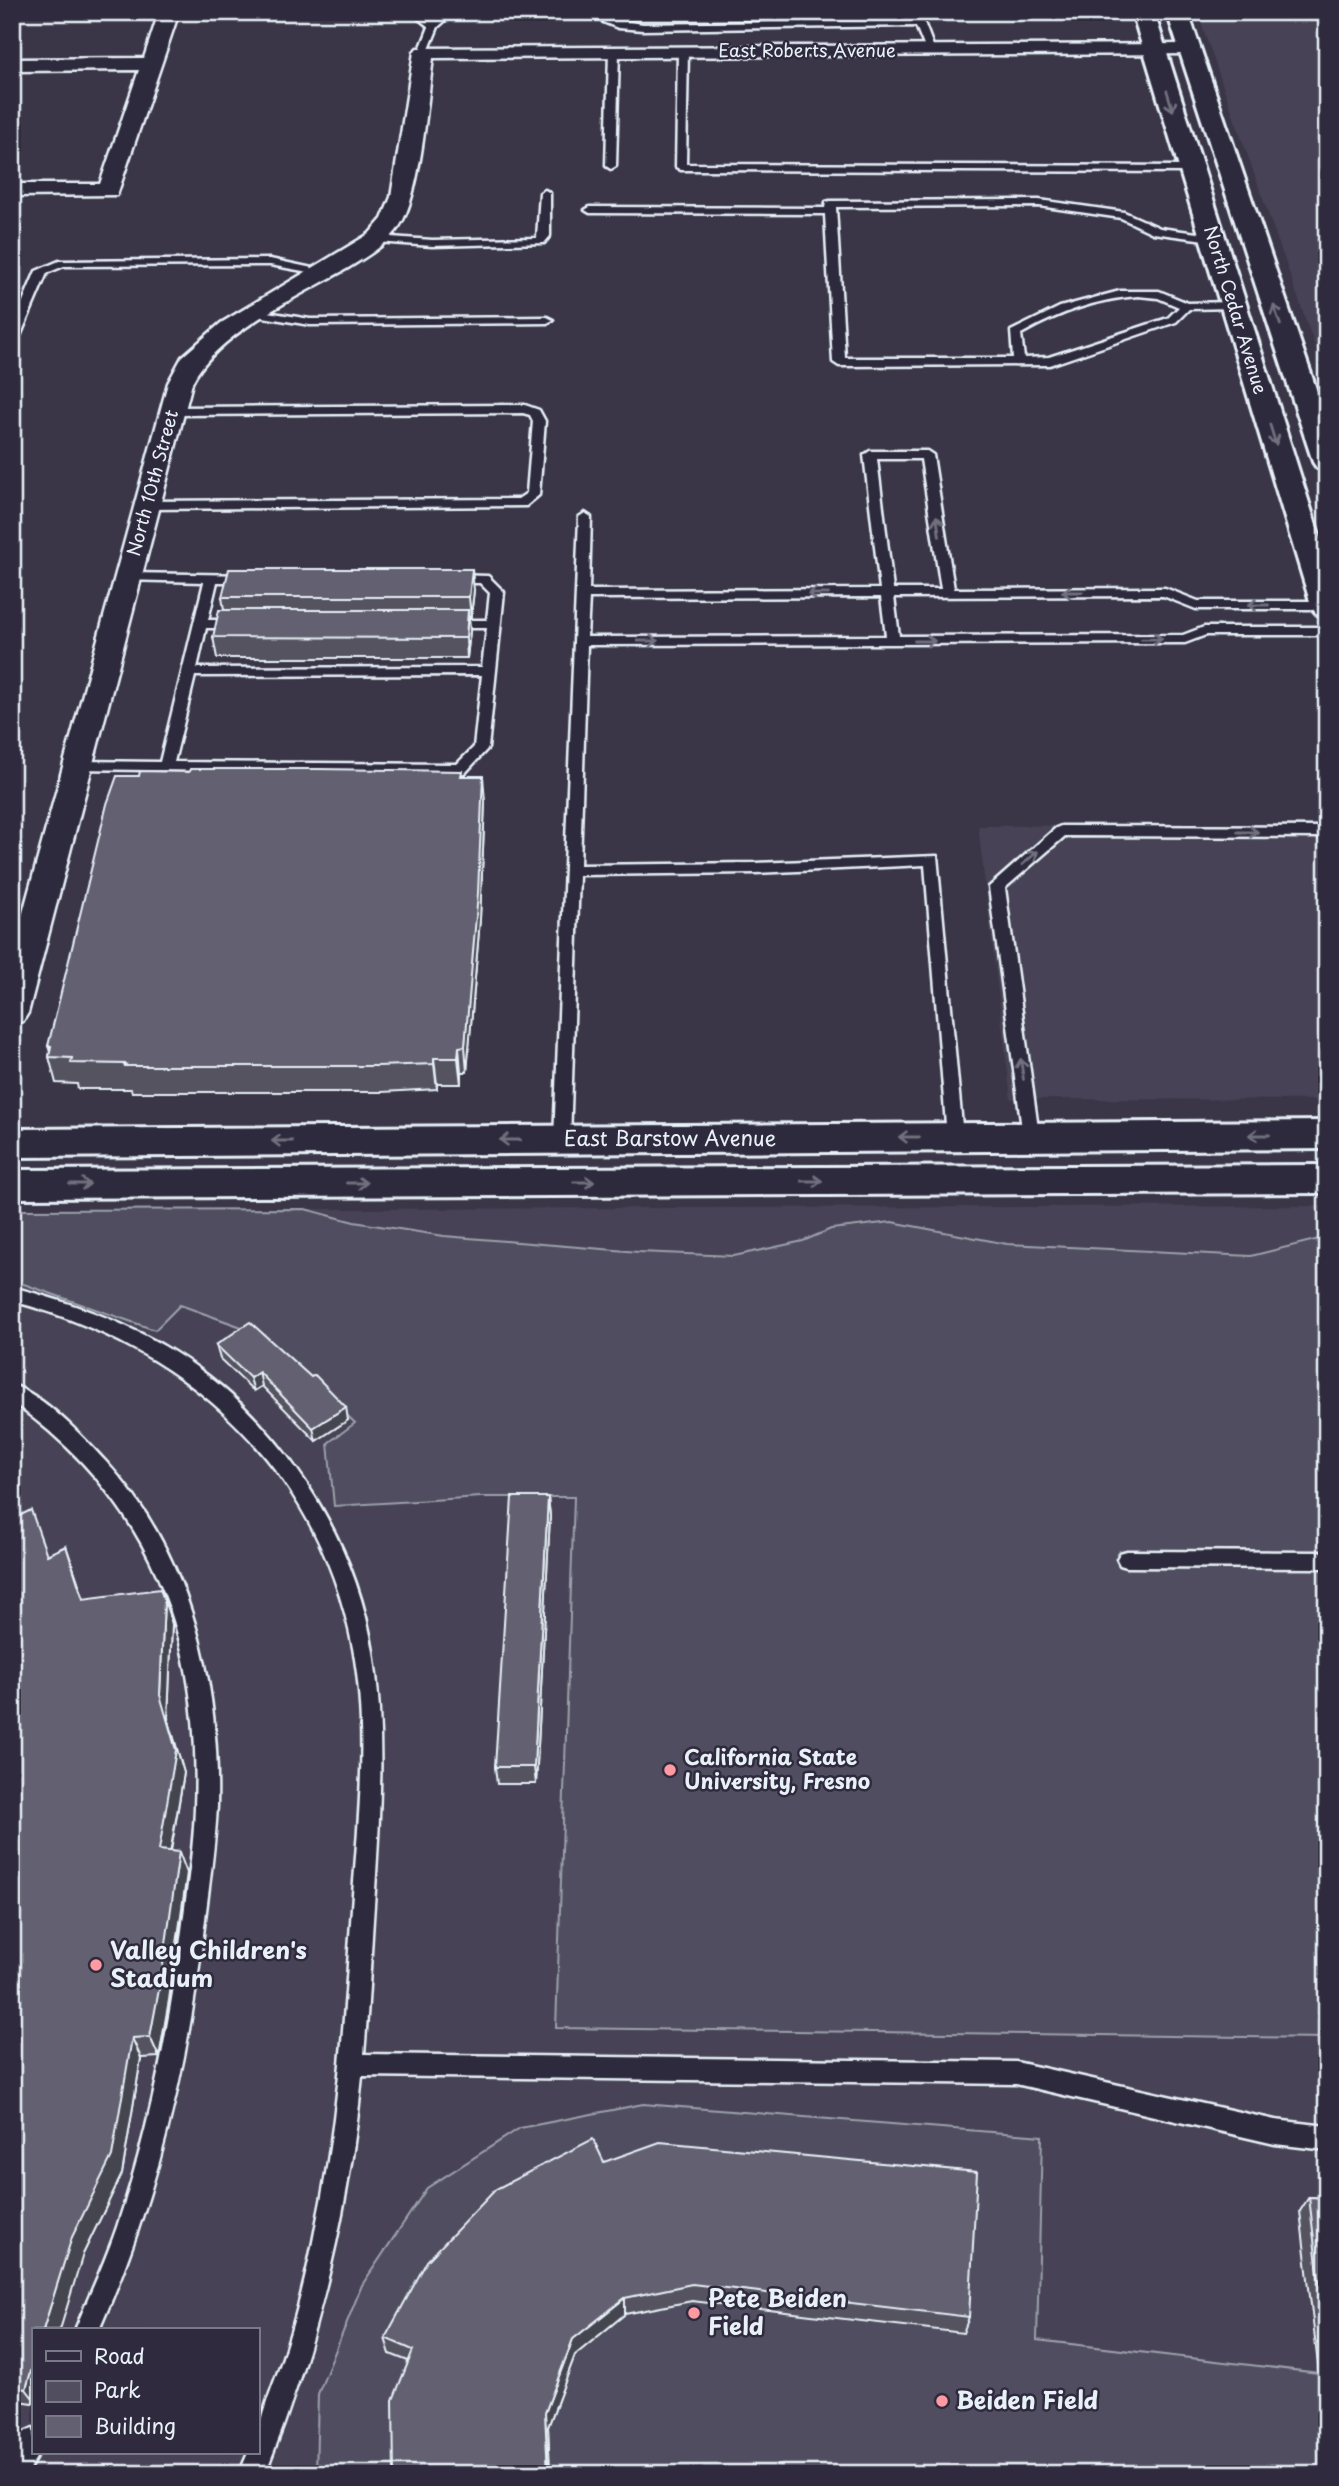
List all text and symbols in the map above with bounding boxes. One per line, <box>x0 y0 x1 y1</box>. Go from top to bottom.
street label: East Roberts Avenue <box>718 36 896 63</box>
one-way arrow <box>1165 89 1178 111</box>
street label: North Cedar Avenue <box>1198 222 1275 397</box>
one-way arrow <box>1270 305 1283 327</box>
street label: North 10th Street <box>119 406 184 559</box>
one-way arrow <box>1268 424 1281 446</box>
one-way arrow <box>931 515 944 538</box>
one-way arrow <box>1061 585 1084 599</box>
one-way arrow <box>807 587 830 601</box>
one-way arrow <box>1246 598 1269 612</box>
one-way arrow <box>1141 632 1164 646</box>
one-way arrow <box>637 634 660 648</box>
one-way arrow <box>913 634 936 648</box>
one-way arrow <box>1236 825 1259 839</box>
one-way arrow <box>1021 850 1039 866</box>
one-way arrow <box>1015 1058 1028 1081</box>
street label: East Barstow Avenue <box>564 1121 776 1153</box>
one-way arrow <box>1247 1128 1270 1142</box>
one-way arrow <box>897 1130 920 1144</box>
one-way arrow <box>498 1133 521 1147</box>
one-way arrow <box>271 1135 294 1148</box>
one-way arrow <box>800 1174 823 1188</box>
one-way arrow <box>573 1175 596 1189</box>
one-way arrow <box>345 1176 368 1190</box>
one-way arrow <box>69 1177 92 1191</box>
place label: California State University, Fresno <box>684 1740 870 1796</box>
marker: California State University, Fresno <box>662 1762 678 1778</box>
place label: Valley Children's Stadium <box>110 1931 307 1995</box>
marker: Valley Children's Stadium <box>88 1957 104 1973</box>
place label: Pete Beiden Field <box>708 2279 847 2343</box>
marker: Pete Beiden Field <box>686 2305 702 2321</box>
legend <box>32 2328 259 2454</box>
text: Road <box>94 2339 145 2371</box>
text: Park <box>94 2373 141 2405</box>
place label: Beiden Field <box>956 2381 1098 2417</box>
marker: Beiden Field <box>934 2393 950 2409</box>
text: Building <box>94 2409 176 2441</box>

